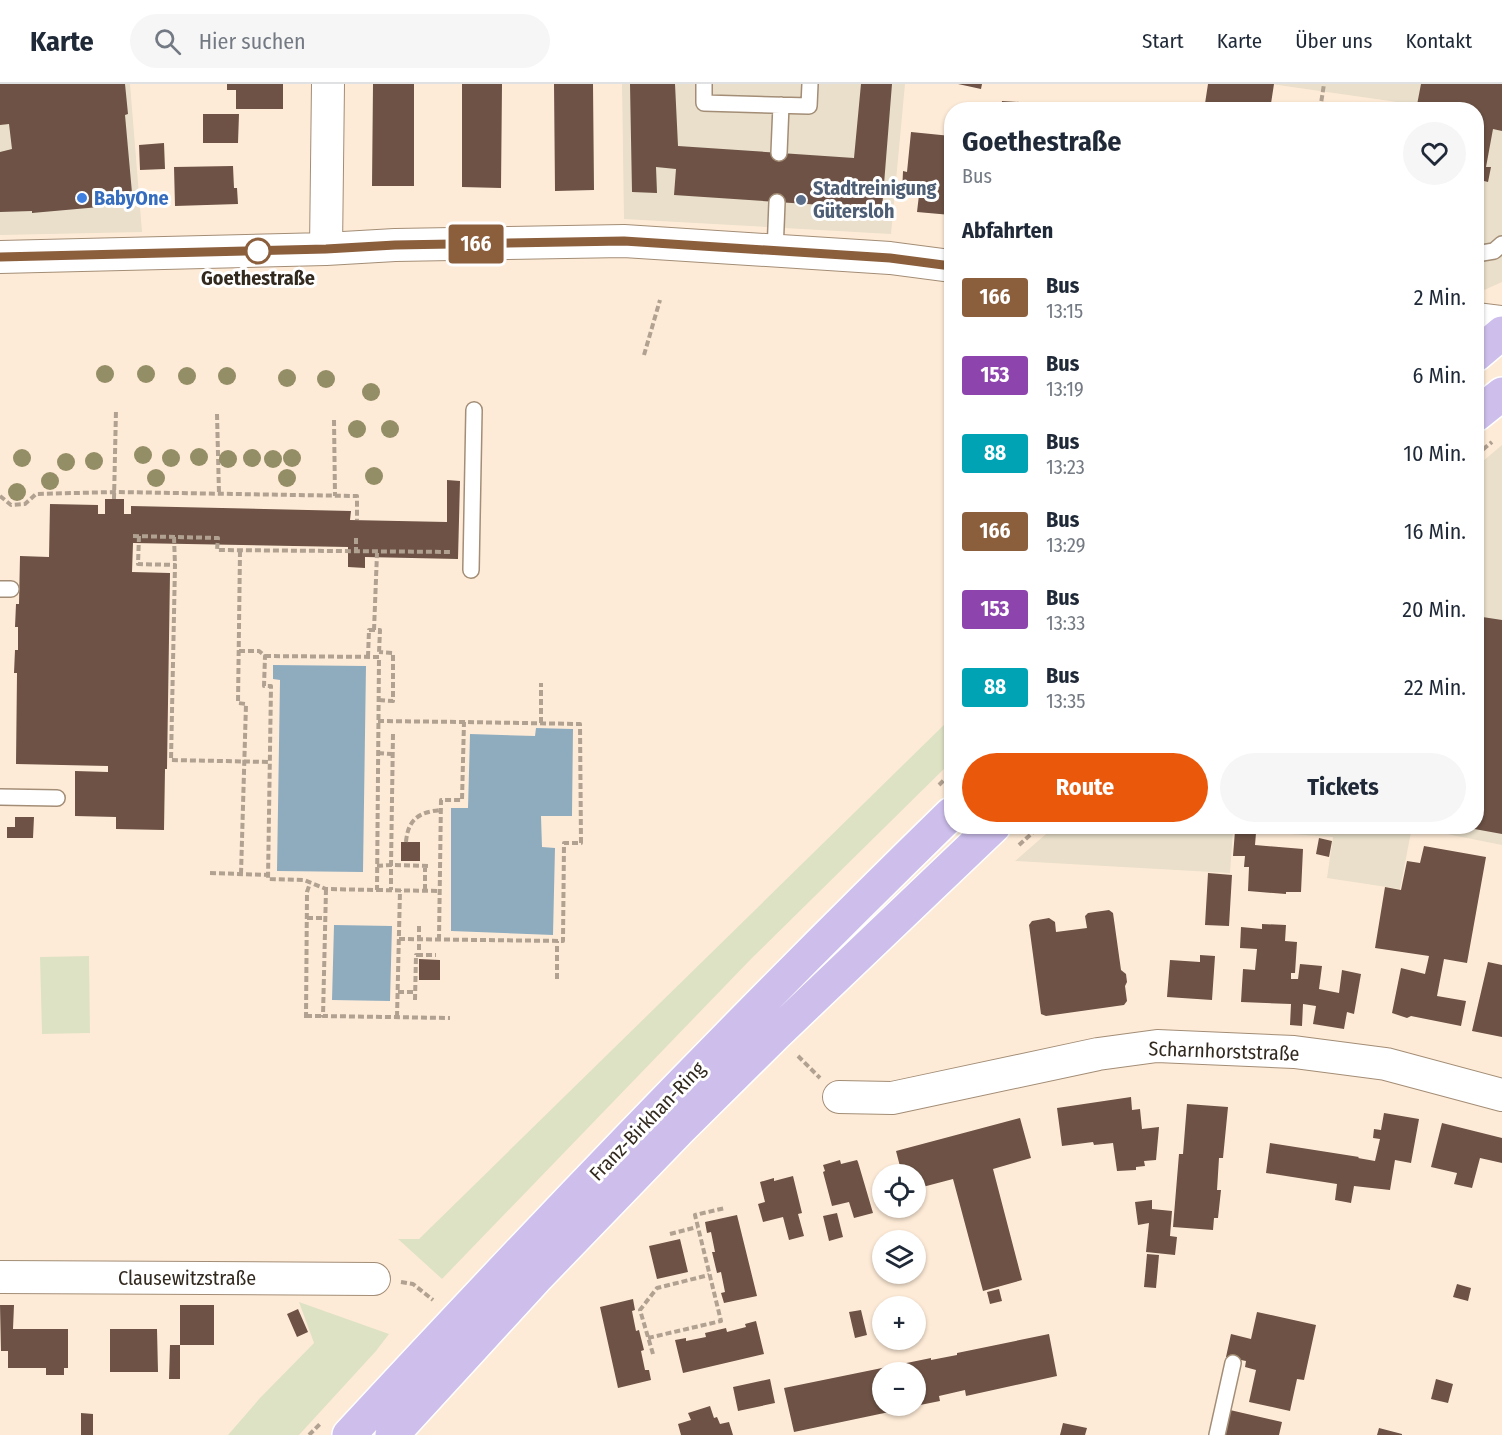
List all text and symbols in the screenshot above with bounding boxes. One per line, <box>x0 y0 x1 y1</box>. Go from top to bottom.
search box <box>130 14 550 68</box>
text: Karte <box>30 25 94 58</box>
icon: search <box>151 25 184 58</box>
text: Hier suchen <box>199 28 306 55</box>
text: Start <box>1142 28 1184 54</box>
text: Karte <box>1217 28 1262 54</box>
text: Über uns <box>1295 28 1372 54</box>
text: Kontakt <box>1405 28 1472 54</box>
button: heart <box>1403 122 1466 185</box>
text: Goethestraße <box>962 125 1122 158</box>
text: Bus <box>962 164 992 188</box>
place label: Stadtreinigung Gütersloh <box>813 176 936 223</box>
place label: BabyOne <box>94 186 169 210</box>
marker: BabyOne <box>75 191 89 205</box>
marker: Stadtreinigung Gütersloh <box>794 193 808 207</box>
text: Abfahrten <box>962 217 1053 244</box>
line badge: 166 <box>442 224 510 264</box>
text: 166 <box>461 231 491 257</box>
marker: Goethestraße <box>245 238 271 264</box>
place label: Goethestraße <box>201 266 315 290</box>
text: Bus <box>1046 272 1079 299</box>
text: 166 <box>980 284 1010 310</box>
text: 2 Min. <box>1414 284 1466 311</box>
text: 13:15 <box>1046 299 1083 323</box>
text: Bus <box>1046 350 1079 377</box>
text: 153 <box>981 362 1009 388</box>
text: 6 Min. <box>1412 362 1466 389</box>
text: 13:19 <box>1046 377 1084 401</box>
text: Bus <box>1046 428 1079 455</box>
text: 88 <box>984 440 1006 466</box>
text: 10 Min. <box>1403 440 1466 467</box>
text: 13:23 <box>1046 455 1085 479</box>
text: Bus <box>1046 506 1079 533</box>
text: 166 <box>980 518 1010 544</box>
text: 16 Min. <box>1404 518 1466 545</box>
text: 13:29 <box>1046 533 1085 557</box>
text: Bus <box>1046 584 1079 611</box>
text: 153 <box>981 596 1009 622</box>
text: 20 Min. <box>1402 596 1466 623</box>
text: 13:33 <box>1046 611 1085 635</box>
text: Bus <box>1046 662 1079 689</box>
text: 88 <box>984 674 1006 700</box>
text: 22 Min. <box>1404 674 1466 701</box>
text: 13:35 <box>1046 689 1085 713</box>
button: Route <box>962 753 1208 822</box>
button: Tickets <box>1220 753 1466 822</box>
street label: Scharnhorststraße <box>1148 1036 1300 1066</box>
street label: Franz-Birkhan-Ring <box>584 1056 710 1185</box>
map controls <box>872 1164 926 1416</box>
button: locate <box>872 1164 926 1218</box>
button: layers <box>872 1230 926 1284</box>
street label: Clausewitzstraße <box>118 1266 256 1290</box>
button: + <box>872 1296 926 1350</box>
button: − <box>872 1362 926 1416</box>

